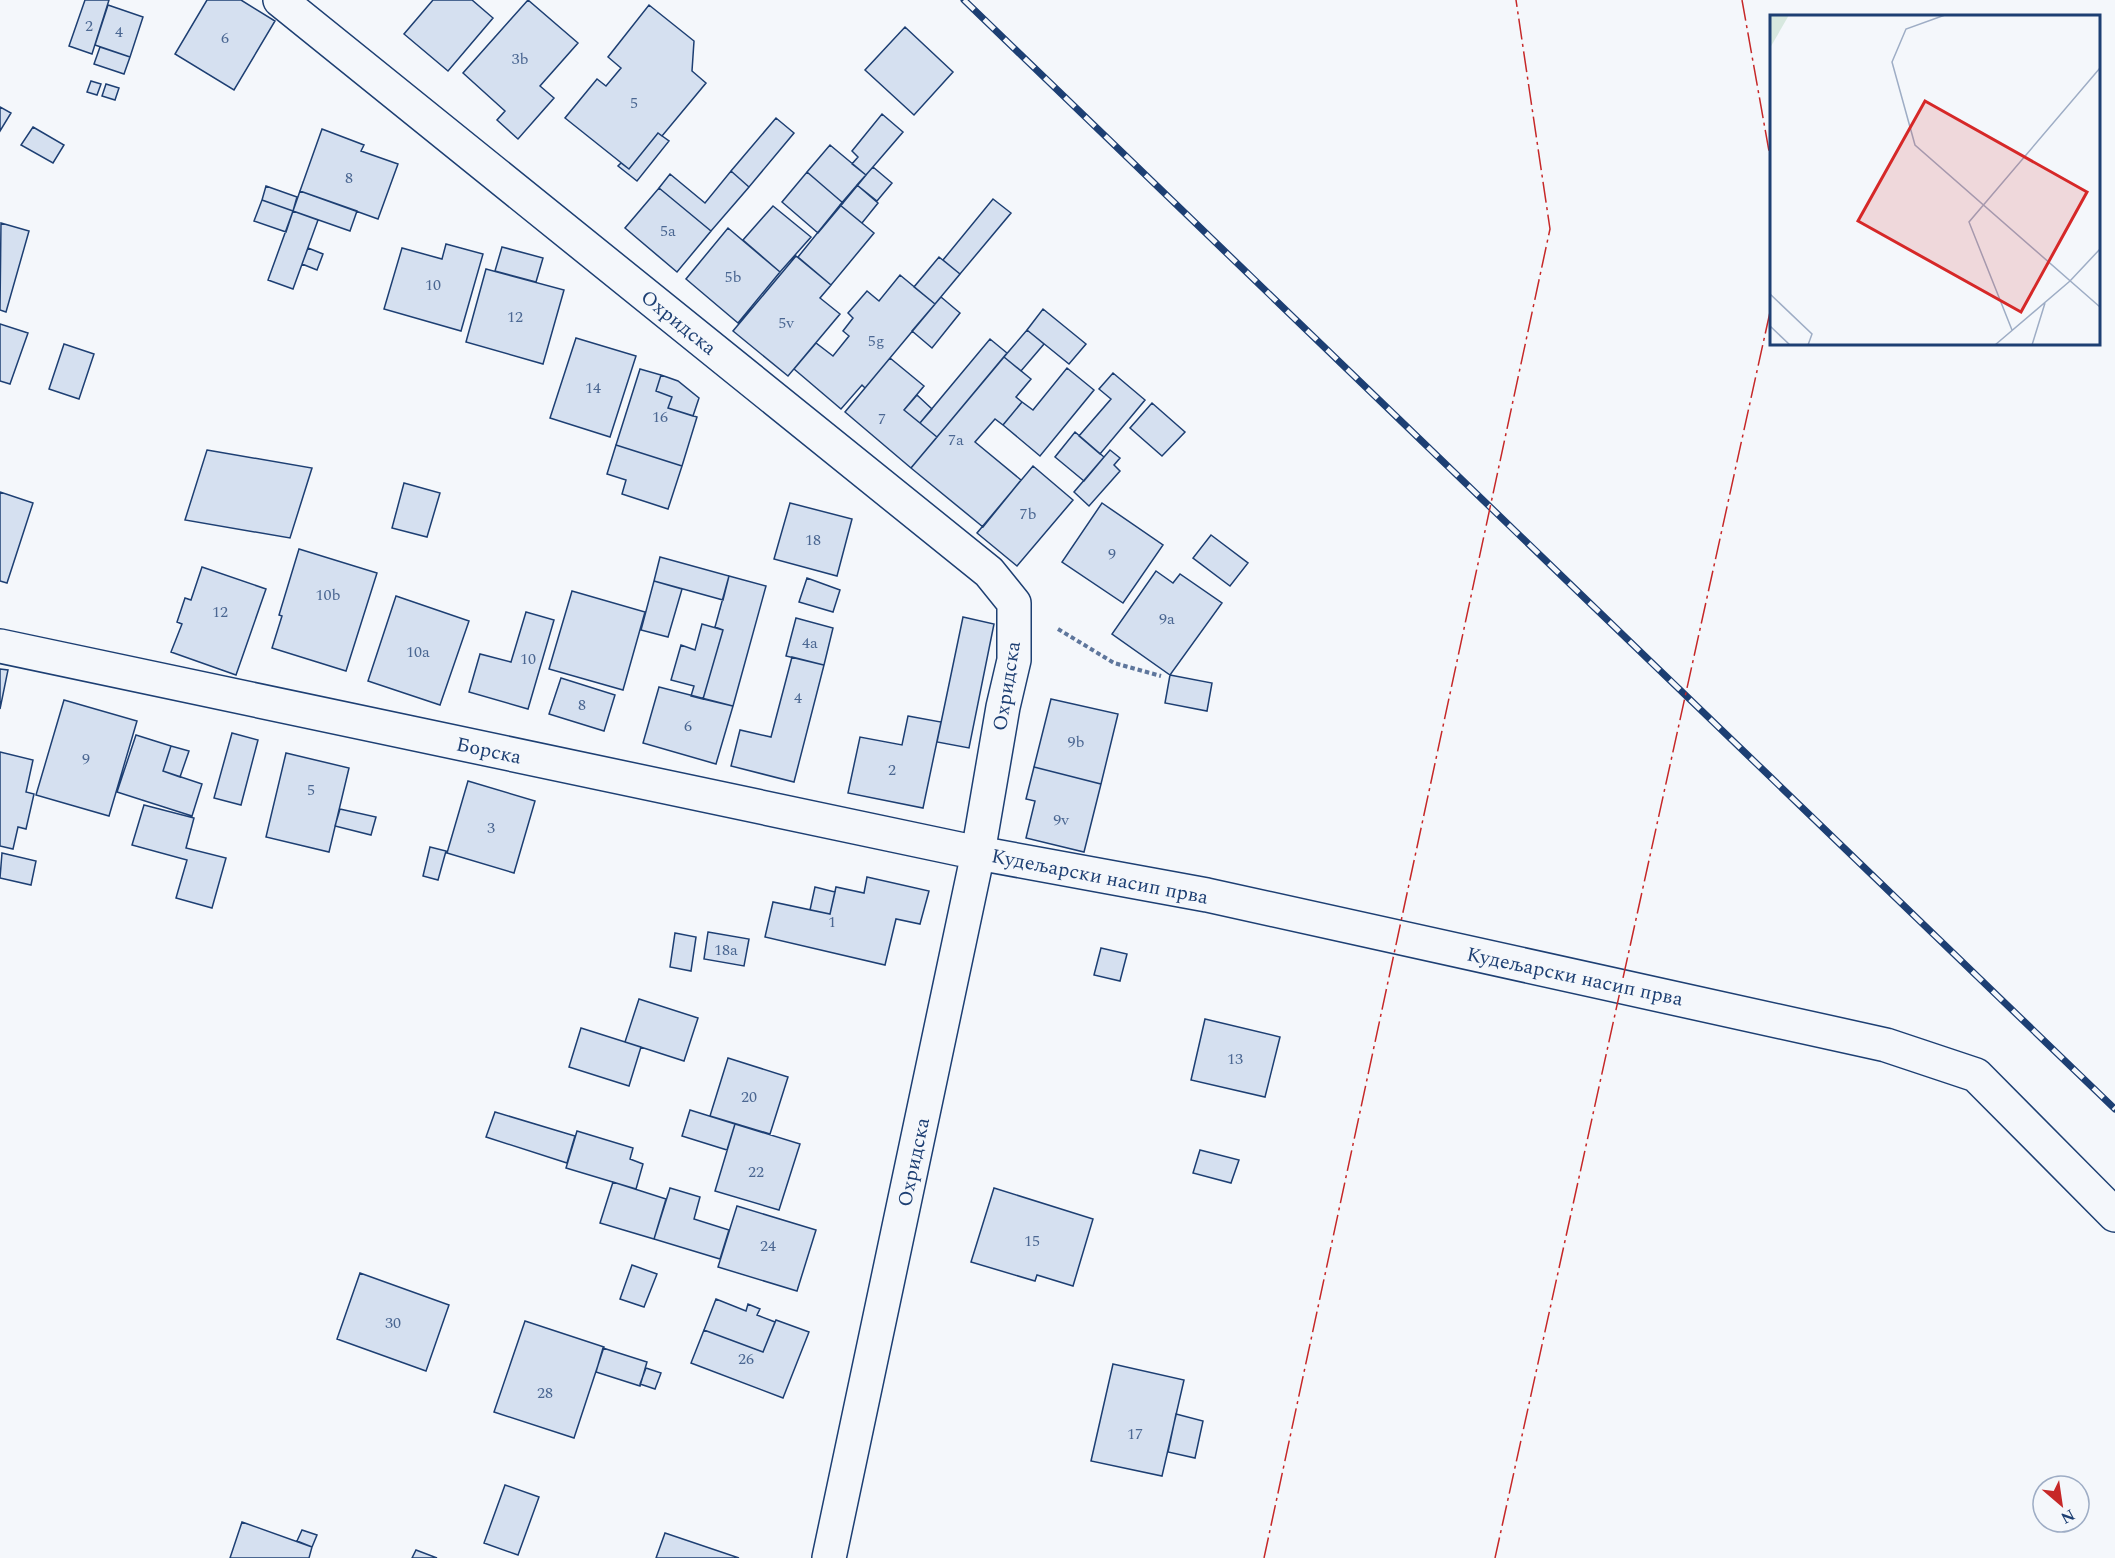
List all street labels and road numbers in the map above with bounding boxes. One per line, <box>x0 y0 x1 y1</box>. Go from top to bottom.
street label: Охридска <box>634 283 723 363</box>
street label: Охридска <box>985 639 1029 733</box>
street label: Борска <box>453 729 524 773</box>
street label: Кудељарски насип прва <box>989 841 1211 913</box>
street label: Кудељарски насип прва <box>1464 939 1686 1015</box>
street label: Охридска <box>890 1115 938 1210</box>

